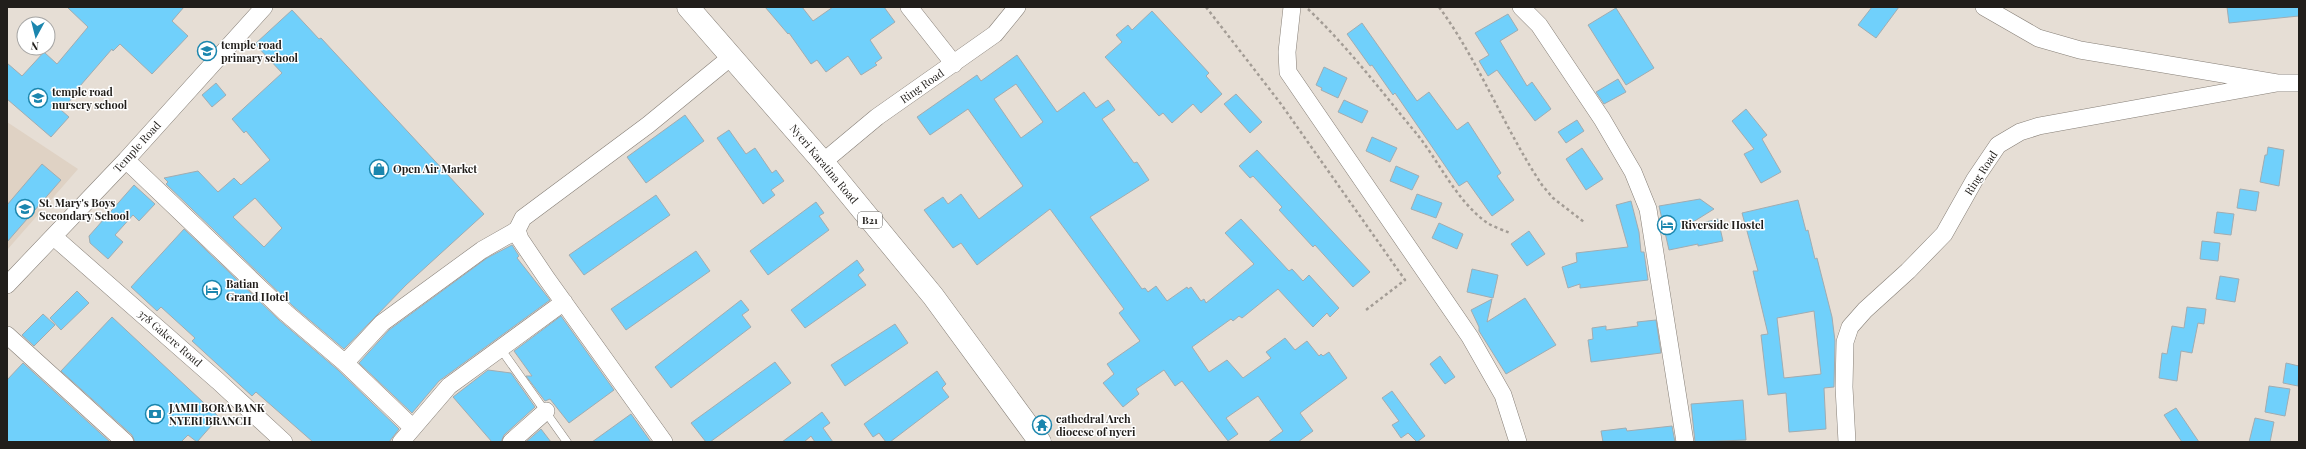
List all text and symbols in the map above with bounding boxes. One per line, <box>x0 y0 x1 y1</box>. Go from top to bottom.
north arrow <box>16 16 56 56</box>
place label: temple road primary school <box>220 37 298 65</box>
text: N <box>30 38 40 54</box>
school or university icon: temple road primary school <box>196 40 218 62</box>
street label: Ring Road <box>897 65 947 106</box>
place label: temple road nursery school <box>51 84 128 112</box>
school or university icon: temple road nursery school <box>27 87 49 109</box>
street label: Temple Road <box>109 117 164 176</box>
street label: Nyeri Karatina Road <box>787 121 862 207</box>
street label: Ring Road <box>1961 147 2001 198</box>
shop icon: Open Air Market <box>368 158 390 180</box>
place label: Open Air Market <box>393 161 477 176</box>
place label: St. Mary's Boys Secondary School <box>39 195 130 223</box>
school or university icon: St. Mary's Boys Secondary School <box>14 198 36 220</box>
road number: B21 <box>858 212 882 228</box>
hotel icon: Riverside Hostel <box>1656 214 1678 236</box>
place label: Riverside Hostel <box>1681 217 1765 232</box>
place label: Batian Grand Hotel <box>226 276 289 304</box>
hotel icon: Batian Grand Hotel <box>201 279 223 301</box>
street label: 378 Gakere Road <box>135 306 206 370</box>
place label: JAMII BORA BANK NYERI BRANCH <box>168 400 265 428</box>
bank icon: JAMII BORA BANK NYERI BRANCH <box>144 403 166 425</box>
place label: cathedral Arch diocese of nyeri <box>1056 411 1136 439</box>
temple icon: cathedral Arch diocese of nyeri <box>1031 414 1053 436</box>

